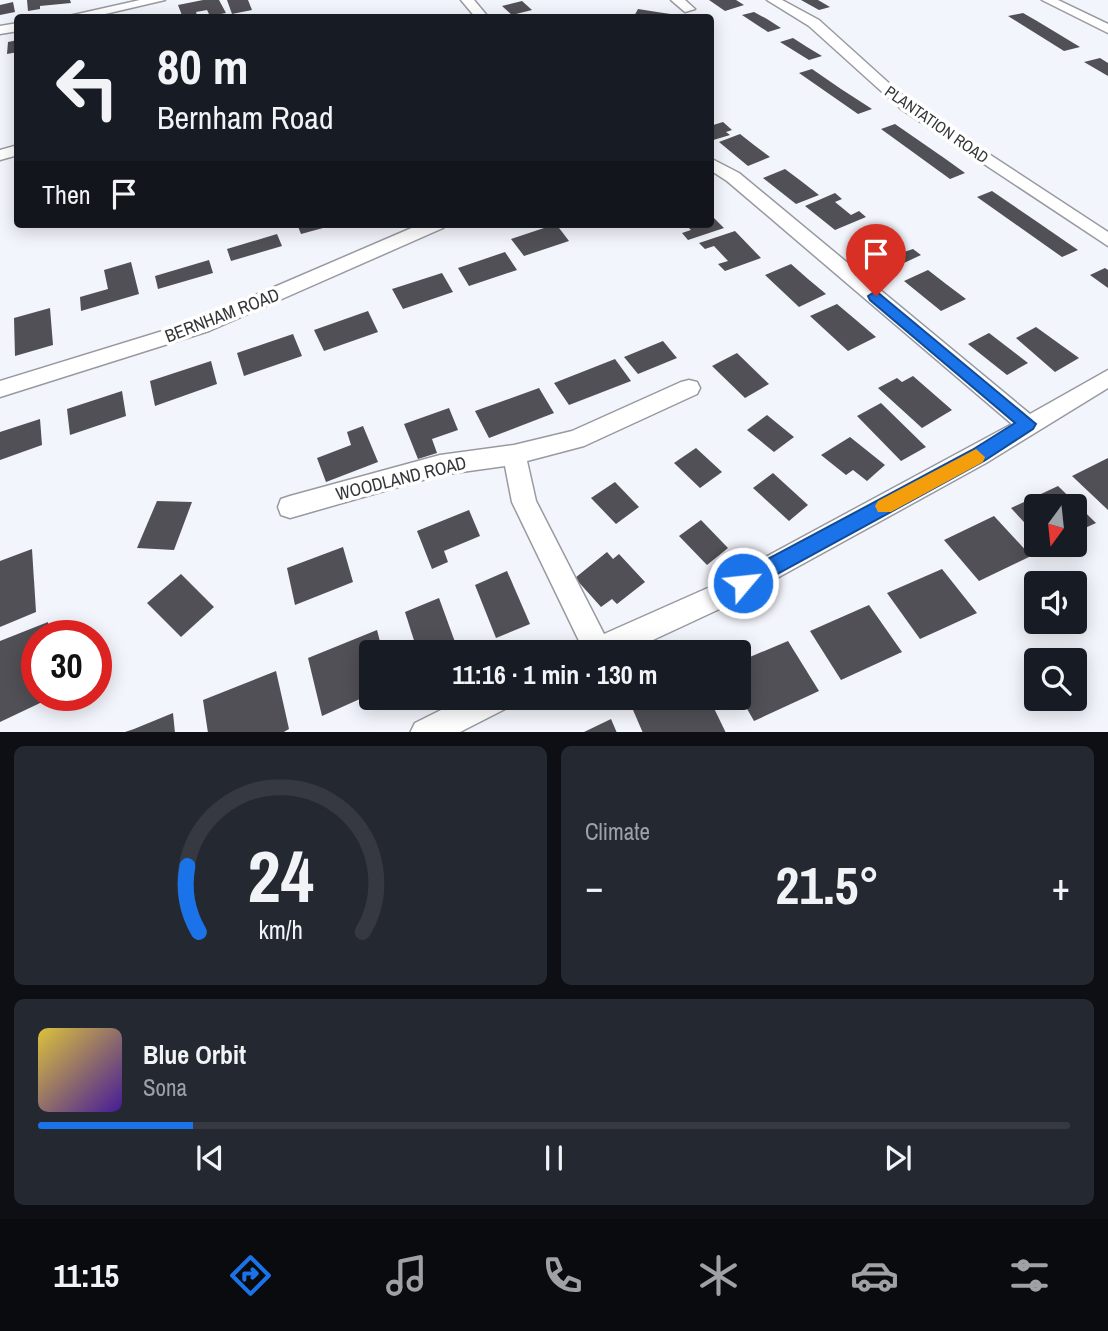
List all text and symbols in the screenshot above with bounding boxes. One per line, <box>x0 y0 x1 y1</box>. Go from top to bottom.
text: 80 m <box>157 33 249 99</box>
icon: left <box>42 42 133 133</box>
street label: PLANTATION ROAD <box>881 80 993 168</box>
text: Bernham Road <box>157 96 333 139</box>
icon: arrive <box>105 175 143 213</box>
text: Then <box>42 177 91 212</box>
pin <box>846 224 906 296</box>
icon: arrive <box>857 235 895 273</box>
street label: BERNHAM ROAD <box>161 282 283 348</box>
street label: WOODLAND ROAD <box>333 450 469 506</box>
north arrow <box>1024 494 1087 556</box>
map controls <box>1024 494 1087 711</box>
position arrow <box>706 546 780 620</box>
button: sound <box>1024 571 1087 634</box>
speed limit sign: 30 <box>21 620 112 711</box>
button: search <box>1024 648 1087 711</box>
text: 11:16 · 1 min · 130 m <box>452 657 658 692</box>
text: Climate <box>585 816 650 847</box>
text: 24 <box>247 827 314 925</box>
text: 21.5° <box>776 850 879 920</box>
text: − <box>585 861 603 912</box>
text: + <box>1052 861 1070 912</box>
text: km/h <box>258 912 303 946</box>
text: Blue Orbit <box>143 1037 246 1072</box>
text: Sona <box>143 1072 187 1103</box>
icon: previous <box>191 1139 229 1177</box>
icon: pause <box>535 1139 573 1177</box>
icon: next <box>879 1139 917 1177</box>
icon: directions <box>226 1251 275 1300</box>
icon: music <box>382 1251 431 1300</box>
icon: phone <box>538 1251 587 1300</box>
icon: climate <box>694 1251 743 1300</box>
icon: car <box>850 1251 899 1300</box>
icon: filters <box>1005 1251 1054 1300</box>
text: 11:15 <box>53 1254 119 1297</box>

